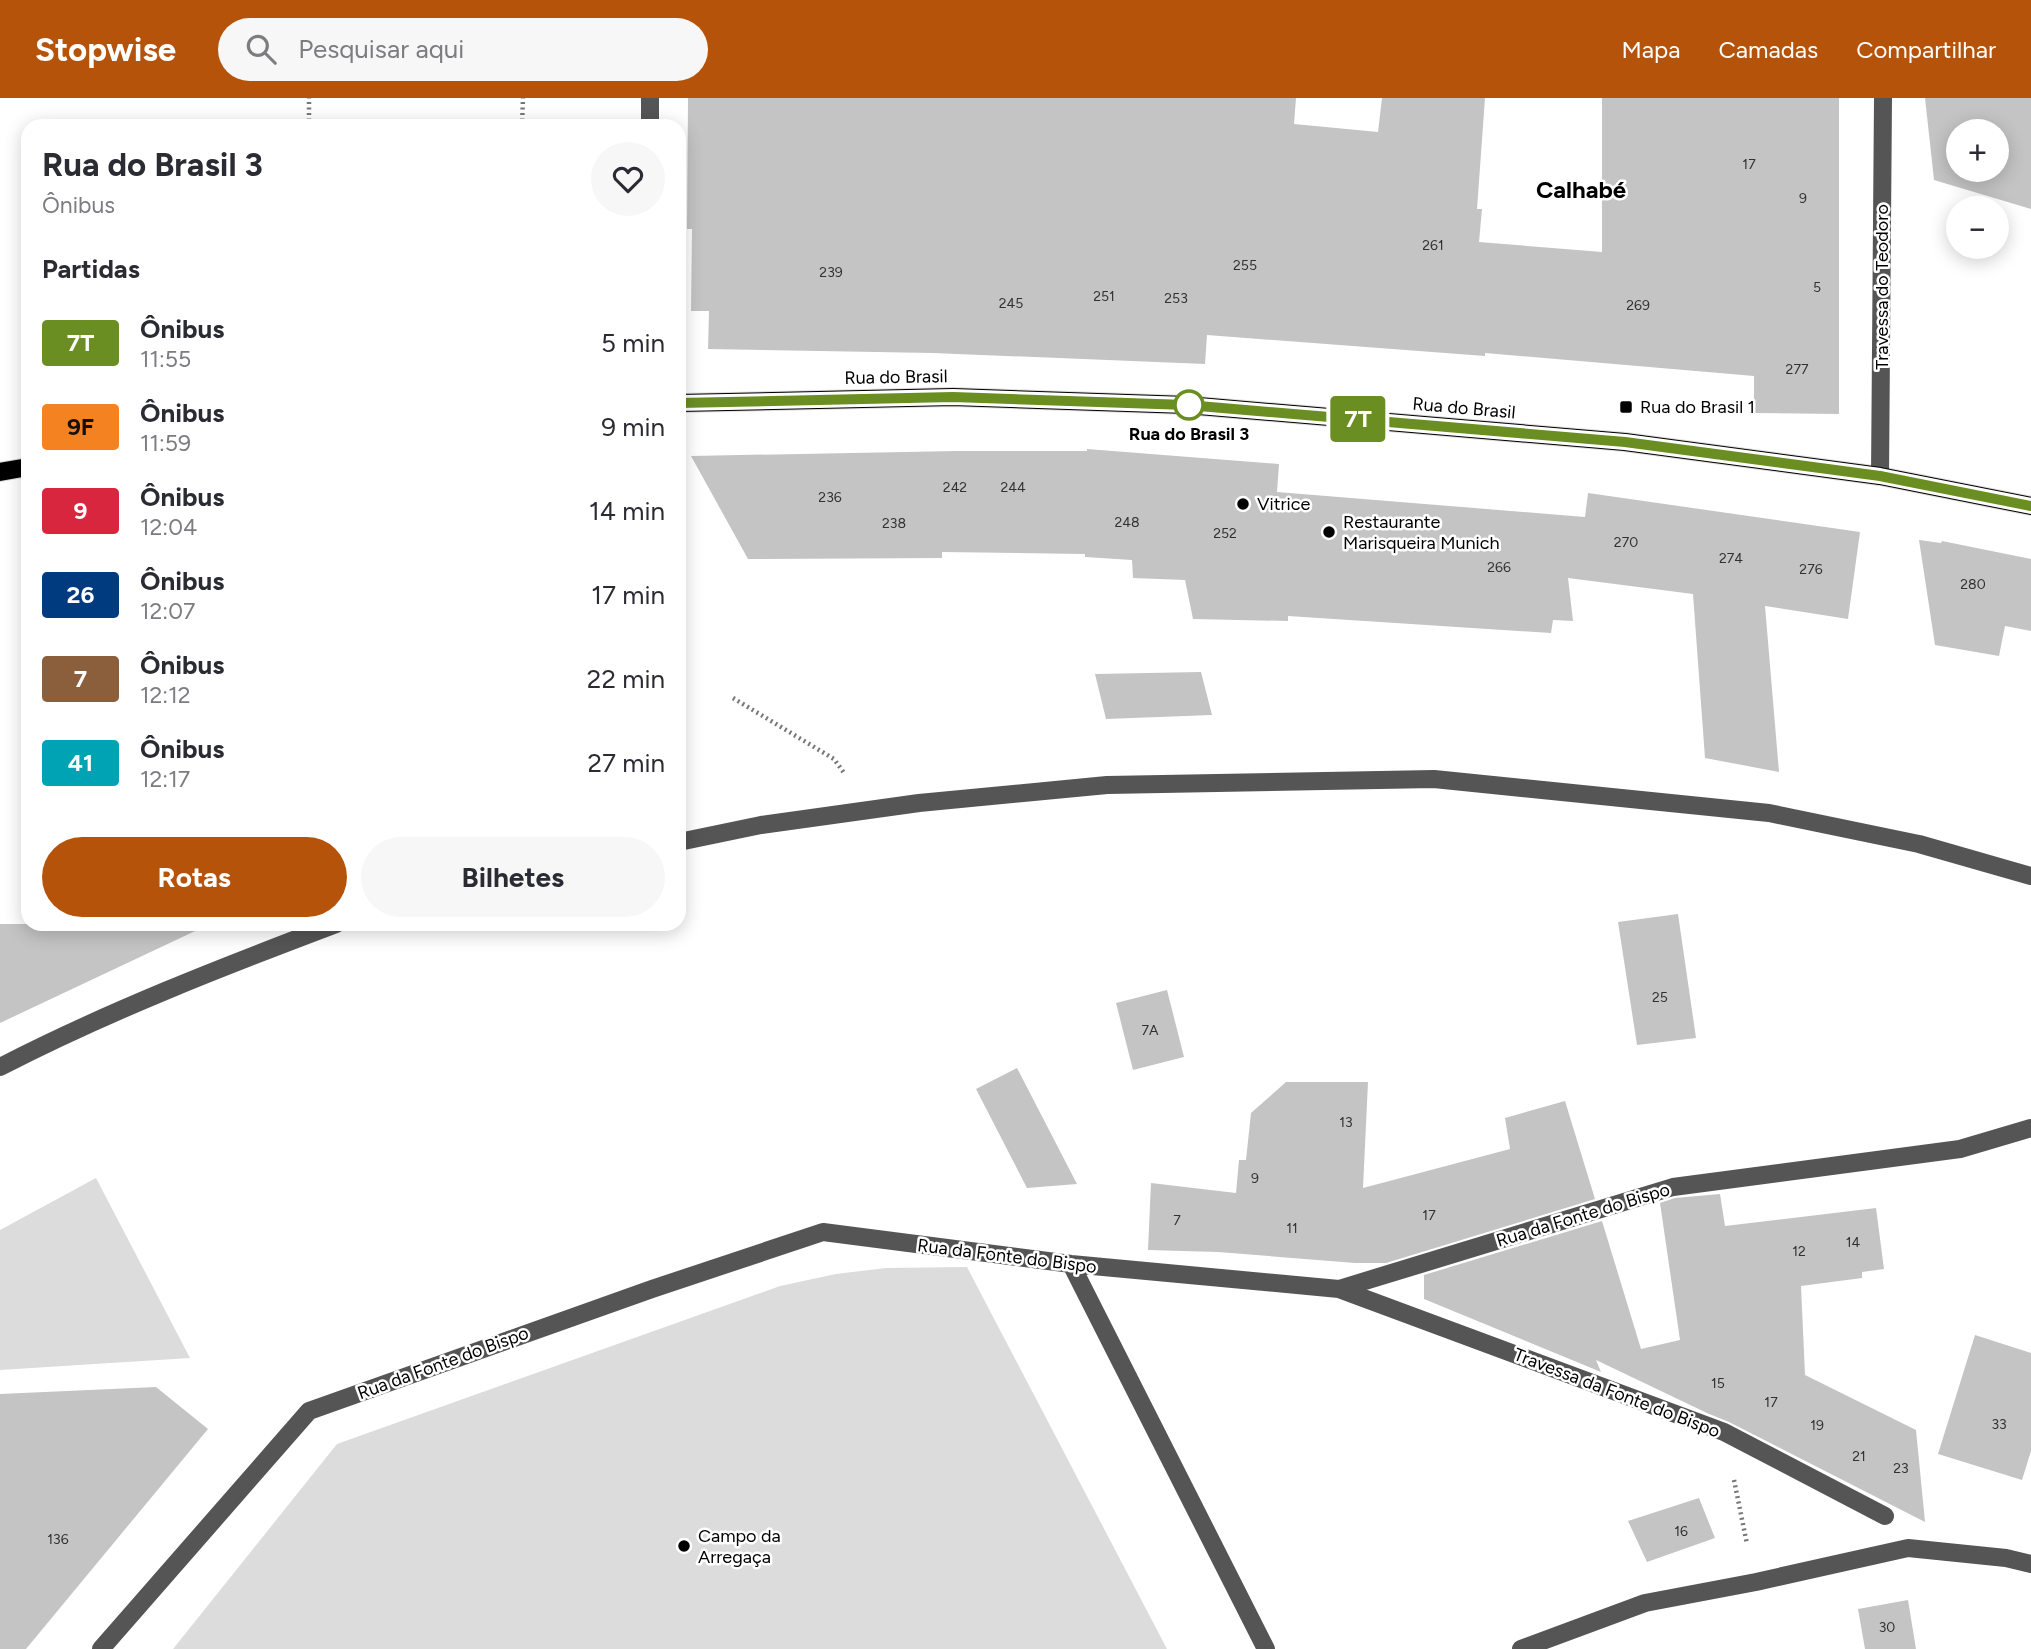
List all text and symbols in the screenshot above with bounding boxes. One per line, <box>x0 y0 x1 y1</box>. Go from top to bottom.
search box <box>218 18 708 81</box>
text: Stopwise <box>35 30 176 69</box>
icon: search <box>242 30 280 68</box>
text: Pesquisar aqui <box>298 33 464 65</box>
text: Mapa <box>1621 35 1680 64</box>
text: Camadas <box>1718 35 1818 64</box>
text: Compartilhar <box>1856 35 1996 64</box>
map controls <box>1946 119 2009 259</box>
button: + <box>1946 119 2009 182</box>
button: heart <box>591 142 665 216</box>
text: Rua do Brasil 3 <box>42 145 263 184</box>
house number: 17 <box>1742 156 1756 173</box>
district label: Calhabé <box>1536 175 1626 204</box>
house number: 9 <box>1799 190 1807 207</box>
text: Ônibus <box>42 191 115 219</box>
button: − <box>1946 196 2009 259</box>
street label: Travessa do Teodoro <box>1871 204 1893 370</box>
house number: 261 <box>1422 237 1444 254</box>
text: Partidas <box>42 253 140 285</box>
house number: 255 <box>1233 257 1257 274</box>
house number: 239 <box>819 264 843 281</box>
house number: 5 <box>1813 279 1821 296</box>
house number: 251 <box>1093 288 1115 305</box>
house number: 253 <box>1164 290 1188 307</box>
house number: 245 <box>999 295 1023 312</box>
house number: 269 <box>1626 297 1650 314</box>
text: Ônibus <box>140 313 224 345</box>
text: 5 min <box>601 327 665 359</box>
text: 7T <box>67 328 94 357</box>
text: 11:55 <box>140 345 191 373</box>
house number: 277 <box>1786 361 1809 378</box>
street label: Rua do Brasil <box>844 365 948 389</box>
marker: Rua do Brasil 3 <box>1174 390 1204 420</box>
street label: Rua do Brasil <box>1412 393 1516 423</box>
line badge: 7T <box>1326 396 1390 442</box>
place label: Rua do Brasil 1 <box>1640 396 1755 418</box>
text: Ônibus <box>140 397 224 429</box>
marker: Rua do Brasil 1 <box>1618 399 1634 415</box>
text: 7T <box>1344 404 1372 433</box>
text: 9 min <box>601 411 665 443</box>
text: 9F <box>67 412 94 441</box>
place label: Rua do Brasil 3 <box>1129 423 1249 445</box>
text: 11:59 <box>140 429 191 457</box>
house number: 242 <box>943 479 967 496</box>
house number: 244 <box>1000 479 1026 496</box>
text: Ônibus <box>140 481 224 513</box>
house number: 236 <box>818 489 842 506</box>
place label: Vitrice <box>1257 493 1310 515</box>
text: 14 min <box>589 495 665 527</box>
text: 9 <box>74 496 87 525</box>
marker: Vitrice <box>1235 496 1251 512</box>
place label: Restaurante Marisqueira Munich <box>1343 511 1500 554</box>
text: 12:04 <box>140 513 197 541</box>
house number: 248 <box>1114 514 1140 531</box>
house number: 238 <box>882 515 906 532</box>
marker: Restaurante Marisqueira Munich <box>1321 524 1337 540</box>
house number: 252 <box>1213 525 1237 542</box>
house number: 270 <box>1614 534 1638 551</box>
house number: 274 <box>1719 550 1743 567</box>
house number: 266 <box>1487 559 1511 576</box>
house number: 276 <box>1799 561 1823 578</box>
text: Ônibus <box>140 565 224 597</box>
house number: 280 <box>1960 576 1986 593</box>
text: 17 min <box>591 579 665 611</box>
text: 26 <box>67 580 94 609</box>
text: 12:07 <box>140 597 195 625</box>
text: Ônibus <box>140 649 224 681</box>
text: 22 min <box>587 663 665 695</box>
text: 7 <box>74 664 87 693</box>
text: 12:12 <box>140 681 191 709</box>
text: Ônibus <box>140 733 224 765</box>
text: 27 min <box>587 747 665 779</box>
text: 41 <box>68 748 93 777</box>
text: 12:17 <box>140 765 190 793</box>
button: Rotas <box>42 837 347 917</box>
button: Bilhetes <box>361 837 665 917</box>
house number: 25 <box>1652 989 1668 1006</box>
house number: 7A <box>1142 1022 1159 1039</box>
house number: 13 <box>1339 1114 1353 1131</box>
house number: 9 <box>1251 1170 1259 1187</box>
street label: Rua da Fonte do Bispo <box>1494 1178 1672 1252</box>
house number: 17 <box>1422 1207 1436 1224</box>
house number: 7 <box>1173 1212 1181 1229</box>
house number: 11 <box>1286 1220 1298 1237</box>
street label: Rua da Fonte do Bispo <box>916 1234 1098 1278</box>
house number: 14 <box>1846 1234 1861 1251</box>
house number: 12 <box>1792 1243 1806 1260</box>
street label: Rua da Fonte do Bispo <box>354 1322 532 1404</box>
street label: Travessa da Fonte do Bispo <box>1511 1343 1723 1443</box>
house number: 15 <box>1711 1375 1725 1392</box>
house number: 17 <box>1764 1394 1778 1411</box>
house number: 33 <box>1991 1416 2007 1433</box>
house number: 19 <box>1810 1417 1824 1434</box>
house number: 21 <box>1852 1448 1866 1465</box>
house number: 23 <box>1893 1460 1909 1477</box>
house number: 16 <box>1674 1523 1688 1540</box>
place label: Campo da Arregaça <box>698 1525 781 1568</box>
house number: 136 <box>47 1531 69 1548</box>
marker: Campo da Arregaça <box>676 1538 692 1554</box>
house number: 30 <box>1879 1619 1895 1636</box>

